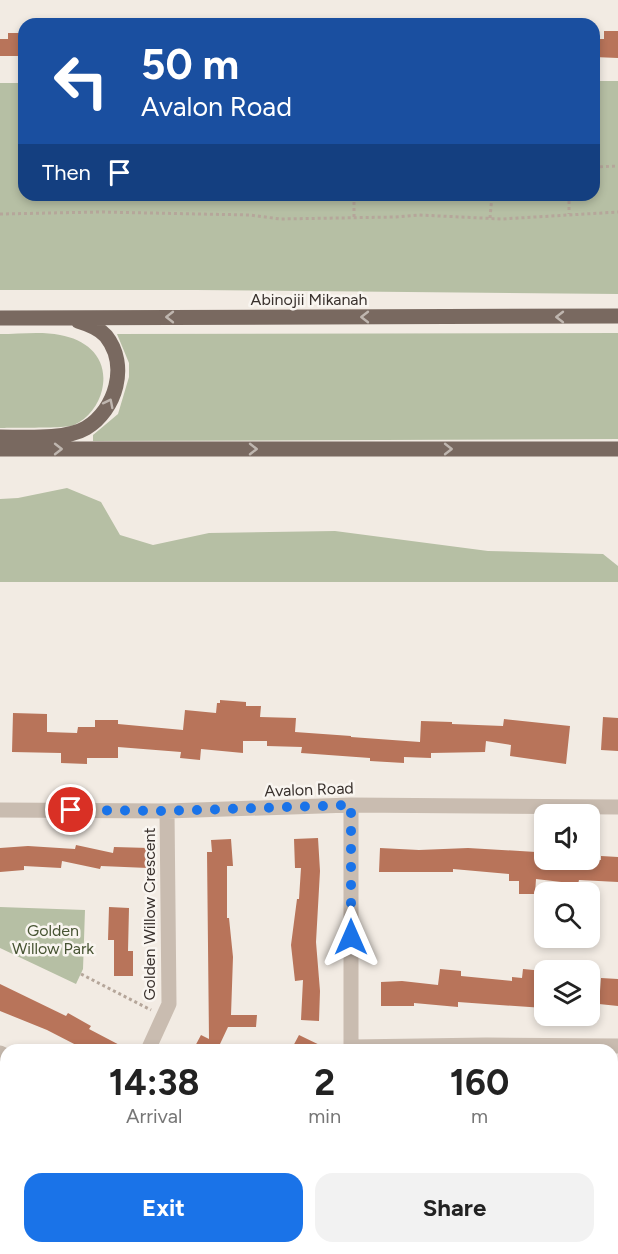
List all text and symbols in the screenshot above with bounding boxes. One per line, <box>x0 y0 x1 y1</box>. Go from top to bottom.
text: 50 m <box>141 39 239 90</box>
icon: left <box>42 42 120 120</box>
text: Avalon Road <box>141 90 292 123</box>
icon: arrive <box>103 156 136 189</box>
text: Then <box>42 159 91 186</box>
street label: Abinojii Mikanah <box>251 290 367 309</box>
one-way arrow <box>165 311 174 323</box>
one-way arrow <box>360 311 369 323</box>
one-way arrow <box>555 311 564 323</box>
one-way arrow <box>101 399 113 410</box>
one-way arrow <box>54 443 63 455</box>
one-way arrow <box>249 443 258 455</box>
one-way arrow <box>444 443 453 455</box>
street label: Avalon Road <box>264 778 354 801</box>
pin <box>45 784 96 835</box>
icon: arrive <box>54 793 87 826</box>
map controls <box>534 804 600 1026</box>
button: sound <box>534 804 600 870</box>
street label: Golden Willow Crescent <box>140 827 159 1001</box>
button: search <box>534 882 600 948</box>
position arrow <box>319 905 383 969</box>
park label: Golden Willow Park <box>12 921 94 958</box>
button: layers <box>534 960 600 1026</box>
text: 14:38 <box>109 1061 200 1104</box>
text: 2 <box>314 1061 335 1104</box>
text: 160 <box>450 1061 509 1104</box>
text: Arrival <box>126 1104 182 1128</box>
text: min <box>308 1104 341 1128</box>
text: m <box>471 1104 488 1128</box>
button: Exit <box>24 1173 303 1242</box>
button: Share <box>315 1173 594 1242</box>

